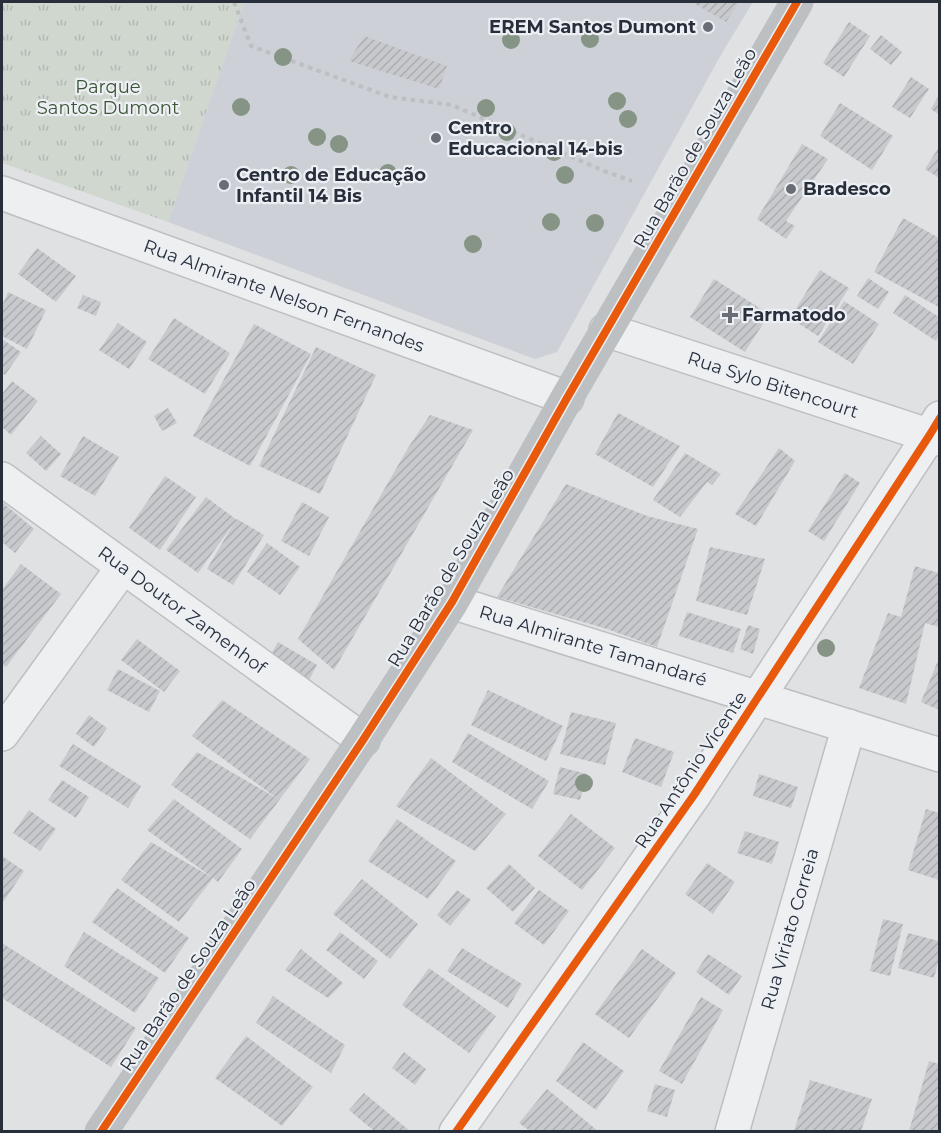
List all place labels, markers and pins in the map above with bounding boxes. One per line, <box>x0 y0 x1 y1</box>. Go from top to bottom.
place label: EREM Santos Dumont <box>489 16 696 38</box>
marker: EREM Santos Dumont <box>701 20 715 34</box>
place label: Centro Educacional 14-bis <box>448 117 623 160</box>
marker: Centro Educacional 14-bis <box>429 131 443 145</box>
place label: Centro de Educação Infantil 14 Bis <box>236 164 426 207</box>
marker: Centro de Educação Infantil 14 Bis <box>217 178 231 192</box>
place label: Bradesco <box>803 178 891 200</box>
marker: Bradesco <box>784 182 798 196</box>
place label: Farmatodo <box>742 304 846 326</box>
marker: Farmatodo <box>723 308 737 322</box>

